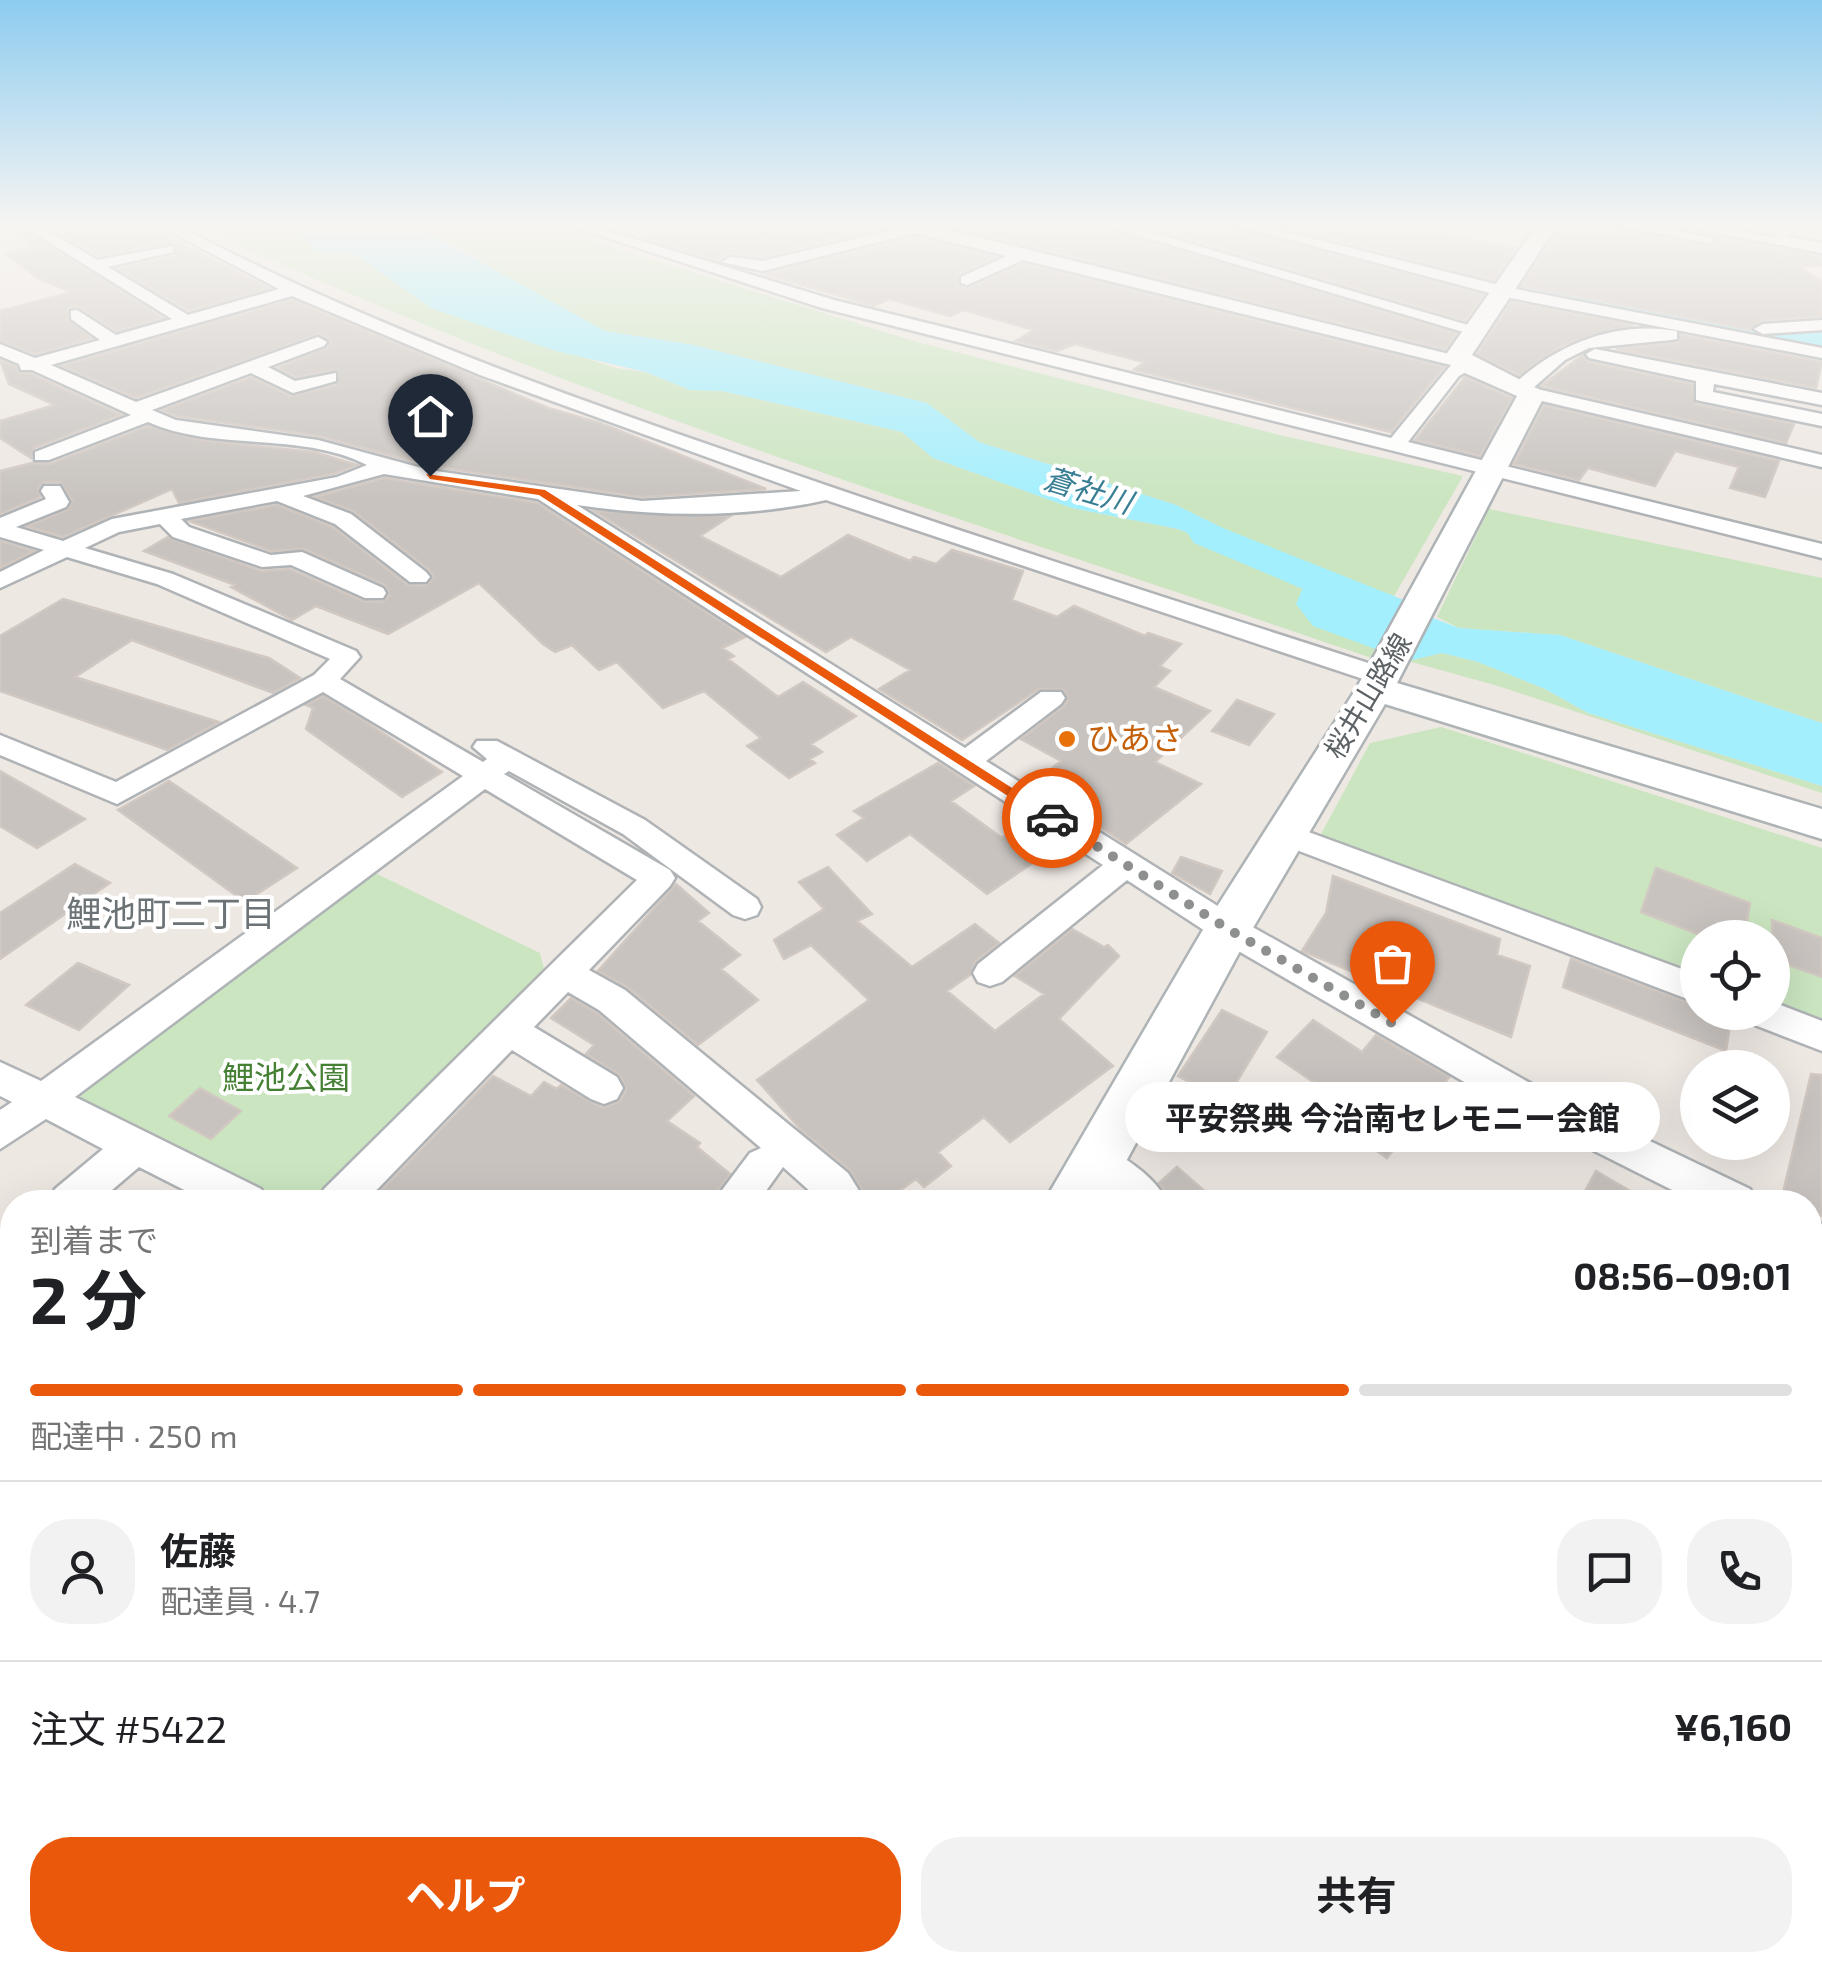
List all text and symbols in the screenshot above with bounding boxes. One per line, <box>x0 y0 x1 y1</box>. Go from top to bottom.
pin <box>388 374 473 477</box>
icon: home <box>403 389 458 444</box>
water label: 蒼社川 <box>1040 459 1140 520</box>
street label: 桜井山路線 <box>1317 627 1418 764</box>
place label: ひあさ <box>1087 718 1183 756</box>
marker: ひあさ <box>1056 728 1078 750</box>
courier <box>1002 768 1102 868</box>
icon: car <box>1025 791 1080 846</box>
district label: 鯉池町二丁目 <box>66 891 276 933</box>
map controls <box>1680 920 1790 1160</box>
button: locate <box>1680 920 1790 1030</box>
pin <box>1350 921 1435 1024</box>
icon: bag <box>1365 936 1420 991</box>
button: layers <box>1680 1050 1790 1160</box>
park label: 鯉池公園 <box>222 1057 350 1095</box>
callout: 平安祭典 今治南セレモニー会館 <box>1124 1083 1660 1153</box>
text: 平安祭典 今治南セレモニー会館 <box>1165 1098 1620 1136</box>
text: 到着まで <box>30 1220 158 1258</box>
text: 08:56–09:01 <box>1573 1252 1792 1298</box>
text: 2 分 <box>30 1259 147 1337</box>
text: 配達中 · 250 m <box>30 1416 237 1454</box>
button: person <box>30 1519 135 1624</box>
button: chat <box>1557 1519 1662 1624</box>
button: phone <box>1687 1519 1792 1624</box>
text: 佐藤 <box>160 1527 236 1573</box>
text: 配達員 · 4.7 <box>160 1581 320 1619</box>
text: ¥6,160 <box>1674 1703 1792 1749</box>
text: 注文 #5422 <box>30 1705 227 1751</box>
button: ヘルプ <box>30 1837 901 1952</box>
button: 共有 <box>921 1837 1792 1952</box>

